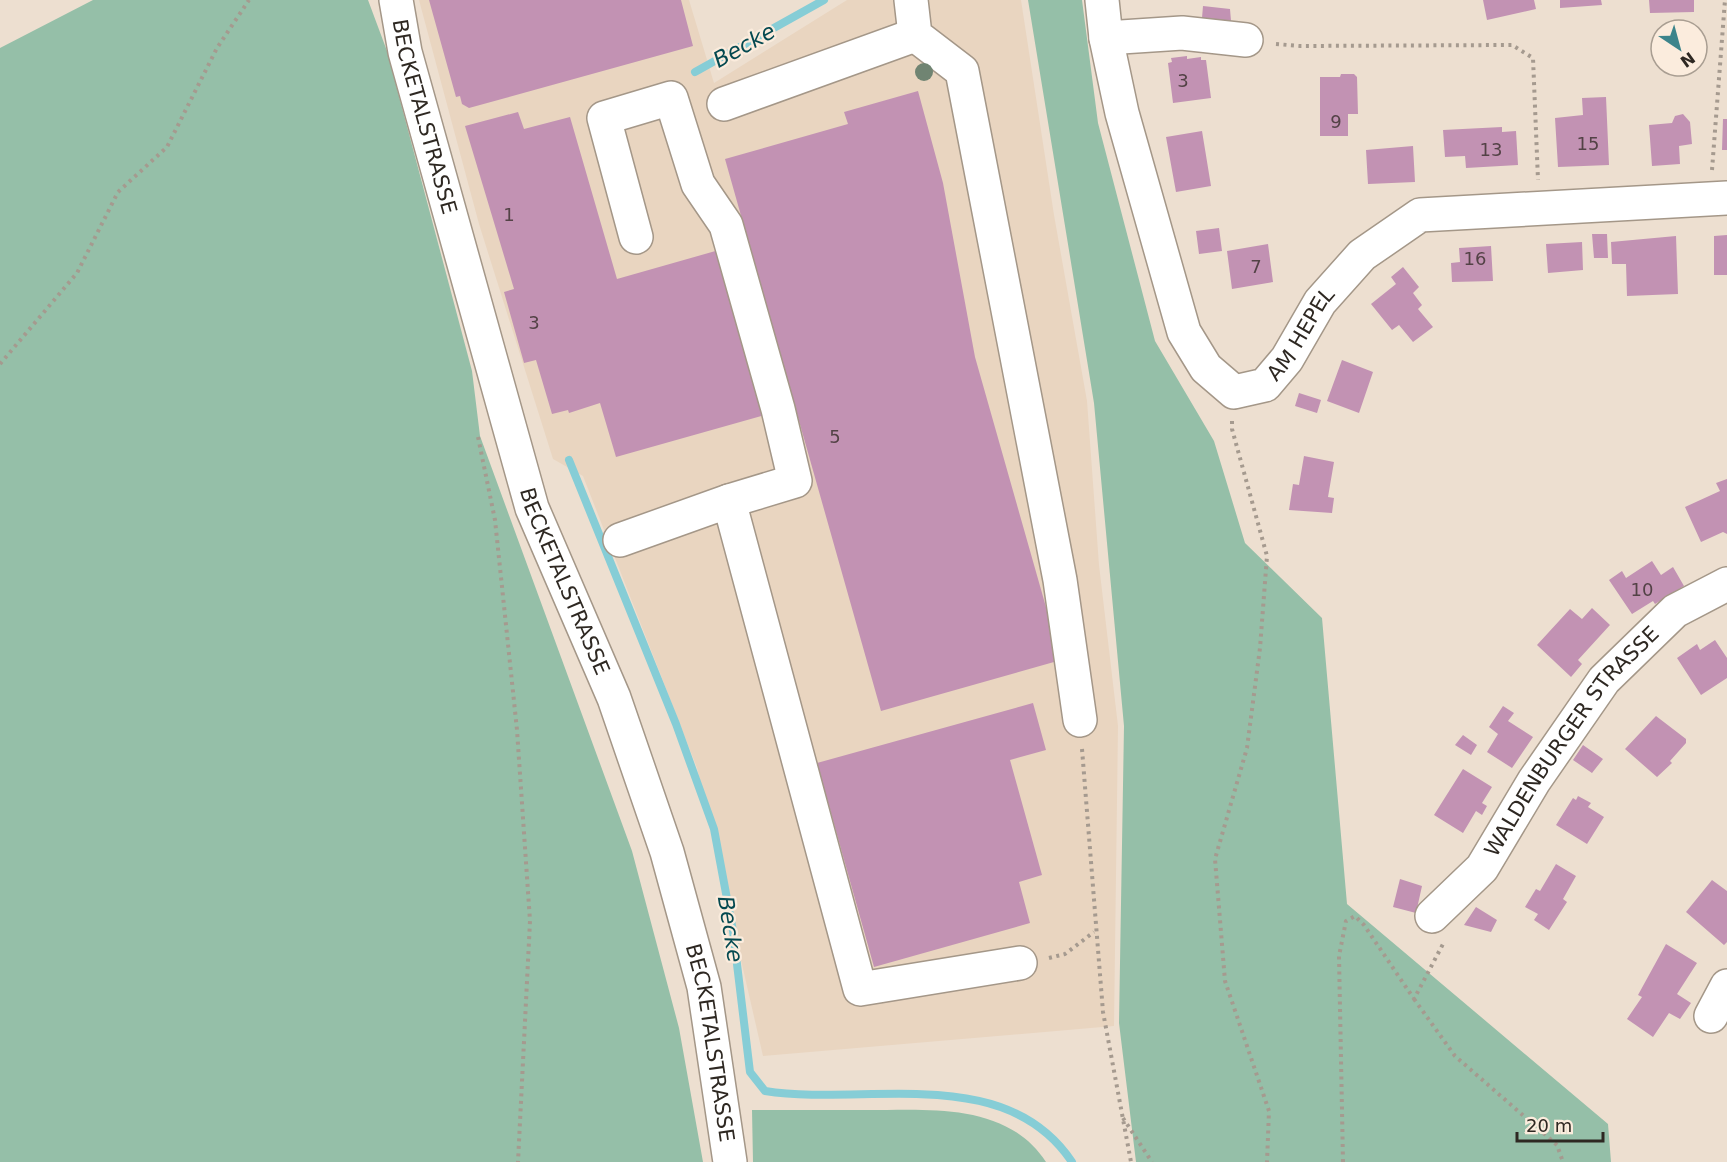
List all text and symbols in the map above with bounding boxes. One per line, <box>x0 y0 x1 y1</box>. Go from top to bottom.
street label: BECKETALSTRASSE <box>388 17 462 217</box>
water label: Becke <box>709 18 780 73</box>
north arrow <box>1649 18 1709 78</box>
text: N <box>1677 48 1699 71</box>
house number: 3 <box>1177 70 1189 91</box>
house number: 9 <box>1330 111 1342 132</box>
house number: 15 <box>1577 133 1599 154</box>
house number: 13 <box>1480 139 1502 160</box>
house number: 1 <box>503 204 515 225</box>
house number: 16 <box>1464 248 1486 269</box>
house number: 7 <box>1250 256 1262 277</box>
street label: AM HEPEL <box>1262 282 1340 385</box>
house number: 3 <box>528 312 540 333</box>
house number: 5 <box>829 426 841 447</box>
street label: BECKETALSTRASSE <box>515 485 614 678</box>
house number: 10 <box>1631 579 1653 600</box>
street label: WALDENBURGER STRASSE <box>1480 621 1664 861</box>
water label: Becke <box>713 894 748 964</box>
street label: BECKETALSTRASSE <box>681 941 739 1144</box>
scale bar <box>1517 1105 1602 1143</box>
text: 20 m <box>1526 1115 1572 1136</box>

